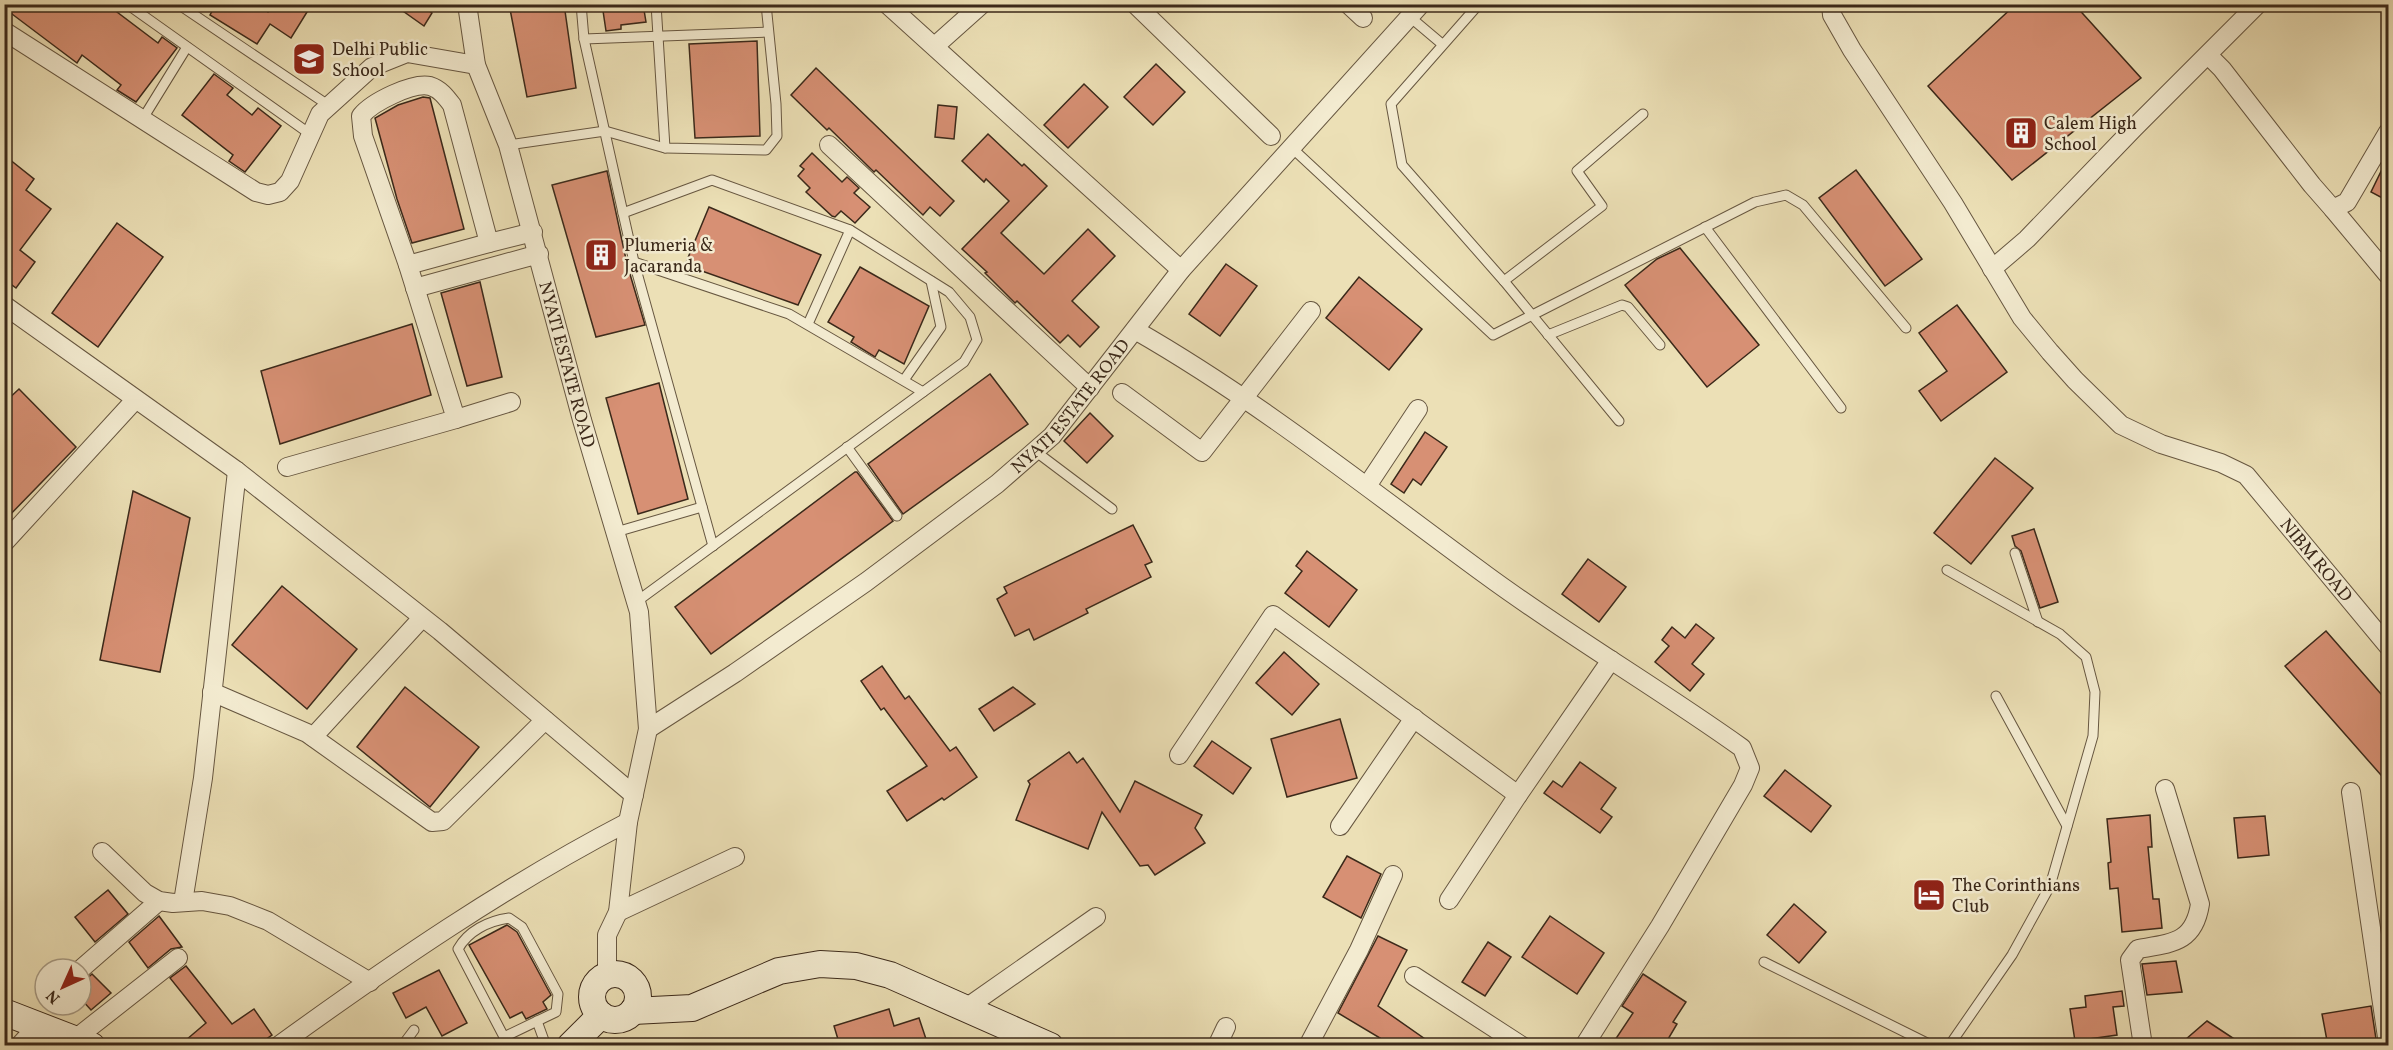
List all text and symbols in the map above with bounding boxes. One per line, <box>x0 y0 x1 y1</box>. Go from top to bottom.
place label: Delhi Public School <box>332 38 428 84</box>
school or university icon: Delhi Public School <box>291 41 327 77</box>
place label: Calem High School <box>2044 112 2137 158</box>
building icon: Calem High School <box>2003 115 2039 151</box>
place label: Plumeria & Jacaranda <box>624 234 713 280</box>
building icon: Plumeria & Jacaranda <box>583 237 619 273</box>
street label: NYATI ESTATE ROAD <box>531 279 601 451</box>
street label: NYATI ESTATE ROAD <box>1006 335 1137 480</box>
street label: NIBM ROAD <box>2273 514 2358 608</box>
place label: The Corinthians Club <box>1952 874 2080 920</box>
hotel icon: The Corinthians Club <box>1911 877 1947 913</box>
north arrow <box>33 957 93 1017</box>
text: N <box>42 984 66 1008</box>

